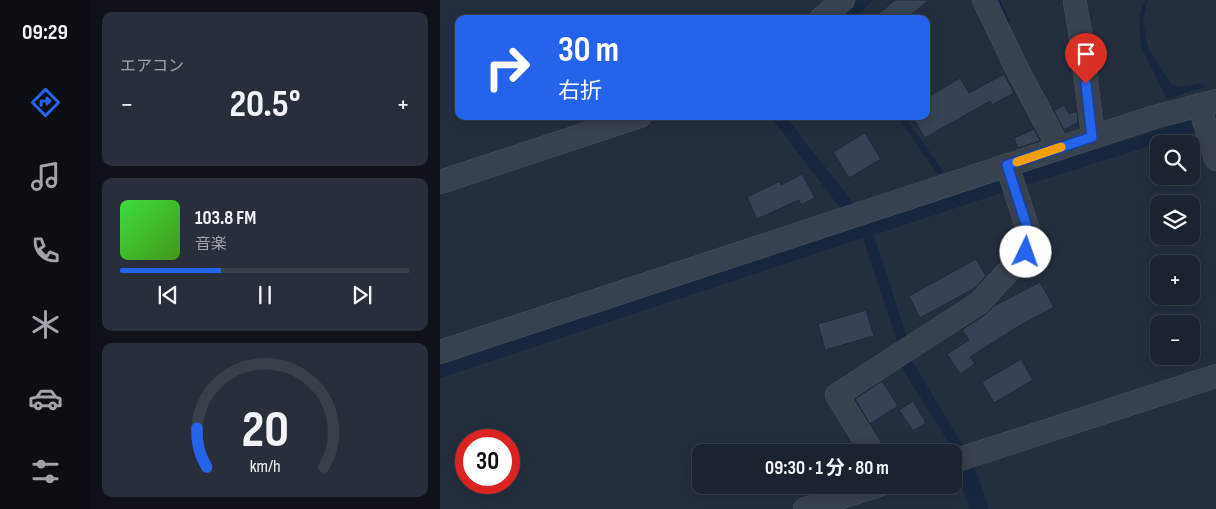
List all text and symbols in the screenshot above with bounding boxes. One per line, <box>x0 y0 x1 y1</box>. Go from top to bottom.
text: 09:29 <box>22 19 68 46</box>
text: 30 m <box>558 29 619 72</box>
pin <box>1065 33 1107 84</box>
icon: right <box>475 35 540 100</box>
icon: arrive <box>1072 40 1100 68</box>
text: エアコン <box>120 57 184 76</box>
text: 右折 <box>558 78 602 105</box>
text: 20.5° <box>229 82 301 127</box>
icon: directions <box>28 85 63 120</box>
text: − <box>120 88 134 121</box>
text: + <box>396 88 410 121</box>
map controls <box>1150 135 1200 365</box>
button: search <box>1150 135 1200 185</box>
icon: music <box>28 159 63 194</box>
button: layers <box>1150 195 1200 245</box>
text: 103.8 FM <box>195 207 256 230</box>
position arrow <box>999 225 1051 277</box>
icon: phone <box>28 233 63 268</box>
text: 音楽 <box>195 235 227 254</box>
button: + <box>1150 255 1200 305</box>
icon: previous <box>154 281 182 309</box>
icon: pause <box>251 281 279 309</box>
icon: next <box>348 281 376 309</box>
icon: climate <box>28 307 63 342</box>
button: − <box>1150 315 1200 365</box>
icon: car <box>28 381 63 416</box>
text: 20 <box>241 399 289 462</box>
speed limit sign: 30 <box>455 429 520 494</box>
icon: filters <box>28 454 63 489</box>
text: km/h <box>250 456 280 477</box>
text: 09:30 · 1 分 · 80 m <box>765 457 889 480</box>

